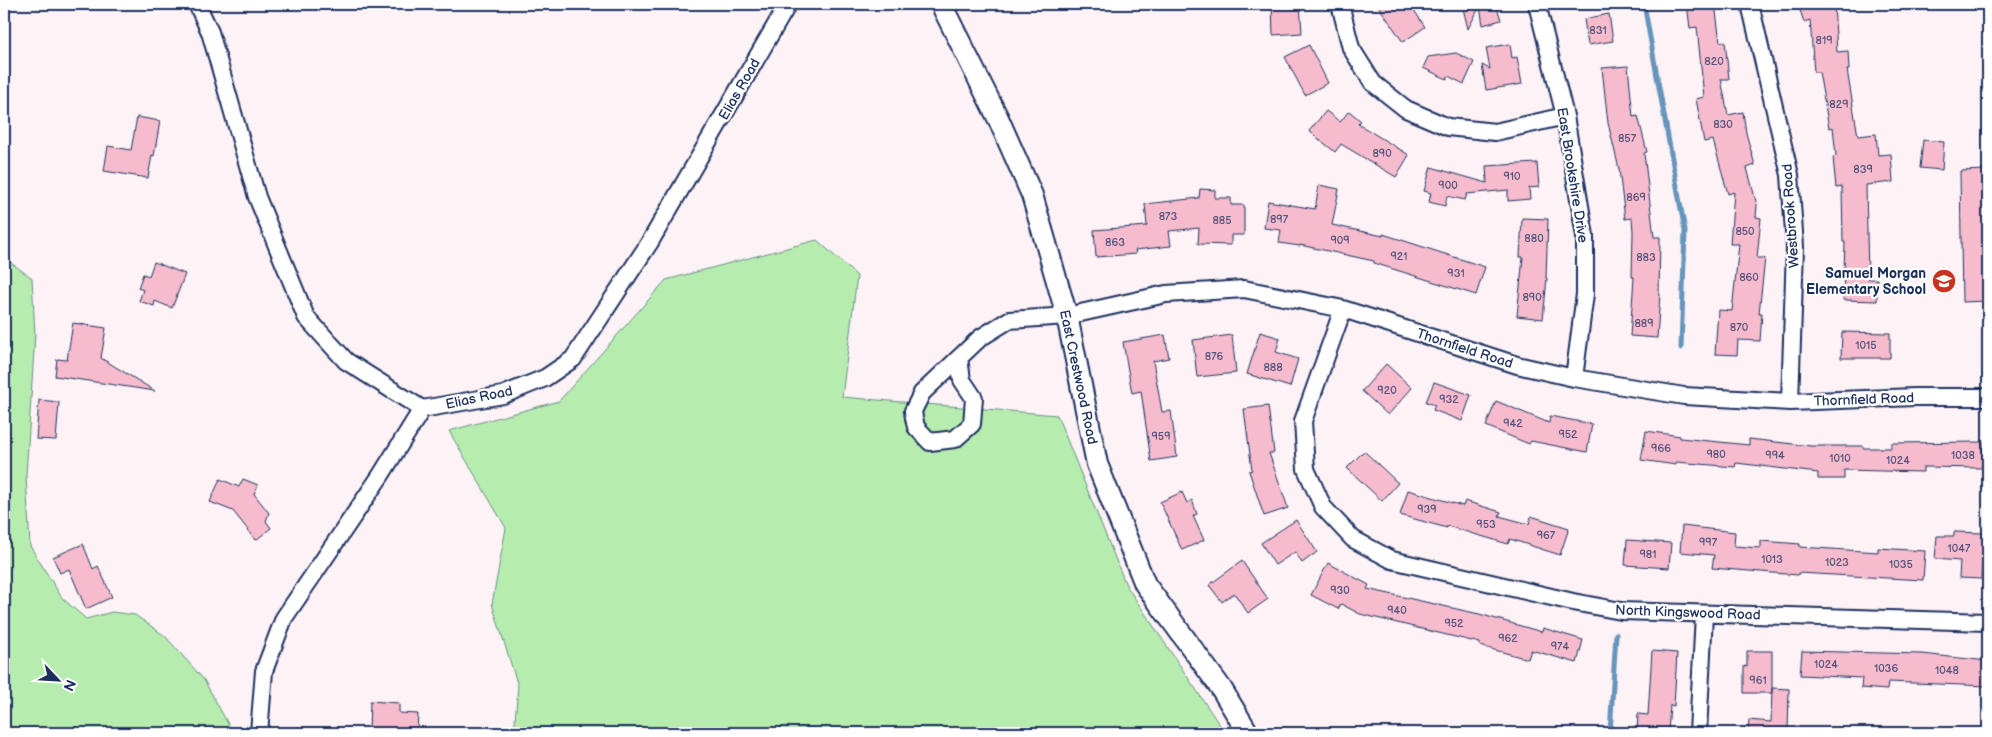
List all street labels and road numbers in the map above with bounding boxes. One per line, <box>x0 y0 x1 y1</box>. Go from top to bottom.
street label: Elias Road <box>715 56 764 123</box>
street label: East Brookshire Drive <box>1553 106 1592 244</box>
street label: Westbrook Road <box>1778 163 1803 269</box>
street label: East Crestwood Road <box>1056 308 1101 446</box>
street label: Thornfield Road <box>1414 325 1515 372</box>
street label: Elias Road <box>444 382 514 413</box>
street label: Thornfield Road <box>1814 389 1915 410</box>
street label: North Kingswood Road <box>1615 601 1761 624</box>

